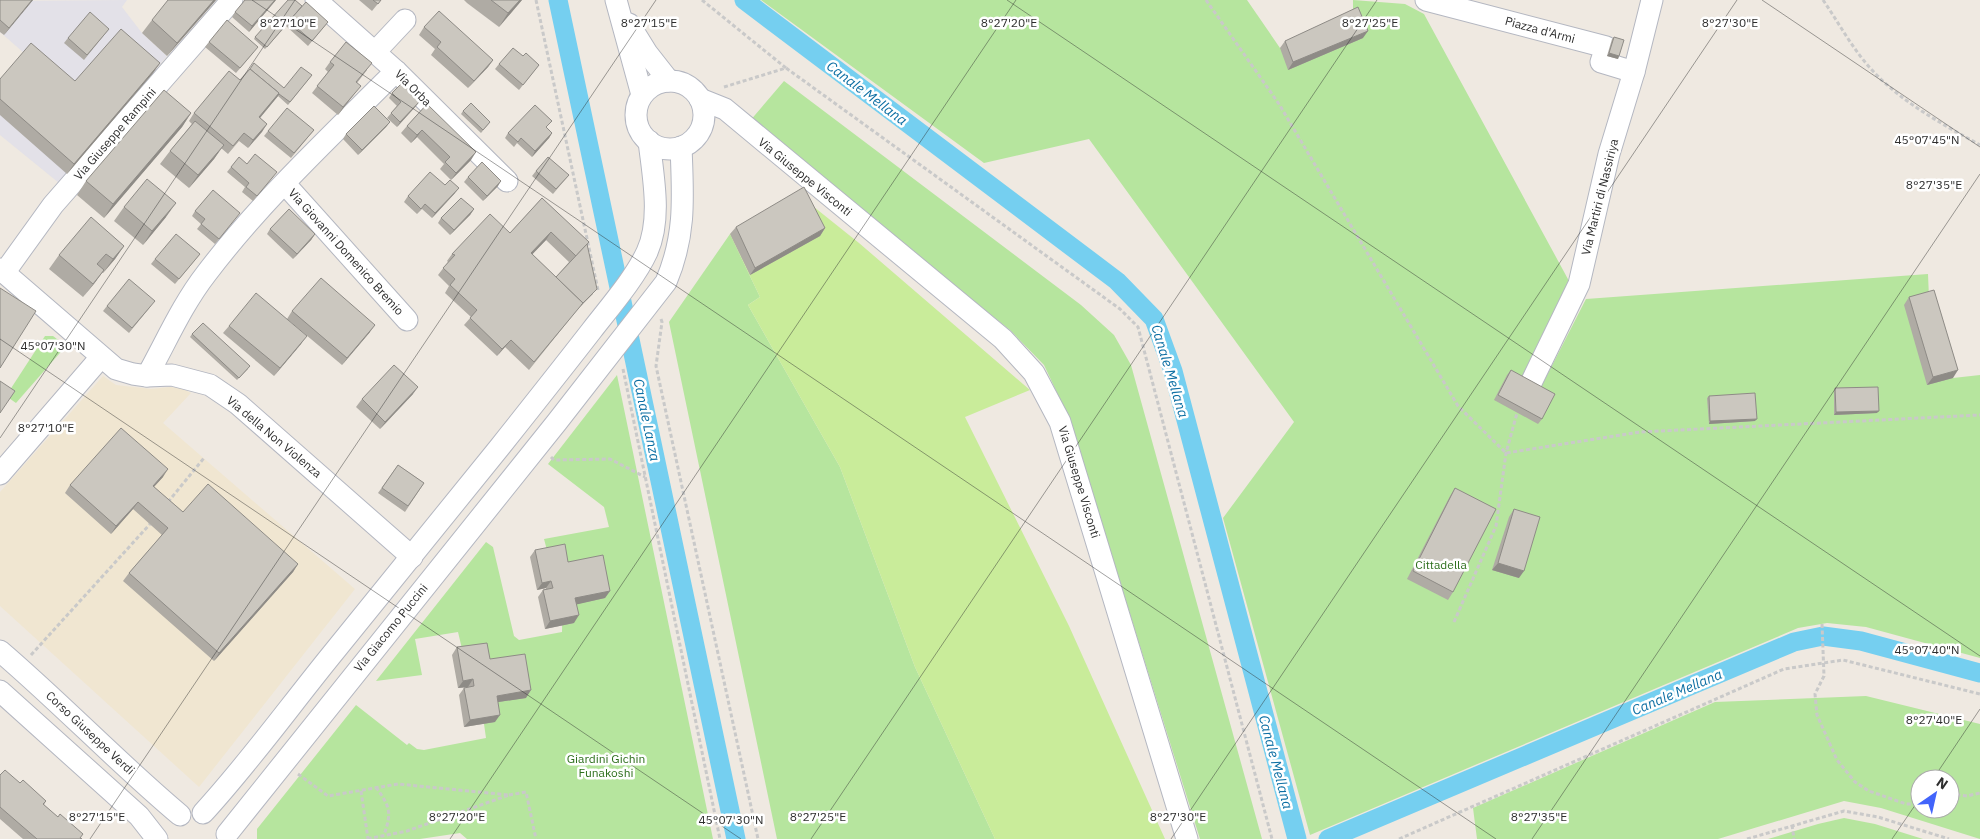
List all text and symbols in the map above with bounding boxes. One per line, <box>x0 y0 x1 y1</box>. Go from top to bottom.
street label: Piazza d'Armi <box>1503 13 1577 46</box>
text: 8°27'10"E <box>260 15 316 30</box>
text: 8°27'15"E <box>621 15 677 30</box>
text: 8°27'20"E <box>981 15 1037 30</box>
text: 8°27'25"E <box>1342 15 1398 30</box>
text: 8°27'30"E <box>1702 15 1758 30</box>
water label: Canale Mellana <box>823 57 911 129</box>
street label: Via Orba <box>392 66 435 110</box>
street label: Via Giuseppe Rampini <box>70 84 159 183</box>
text: 45°07'45"N <box>1894 132 1960 147</box>
street label: Via Giuseppe Visconti <box>755 134 855 219</box>
street label: Via Martiri di Nassiriya <box>1578 137 1621 257</box>
text: 8°27'35"E <box>1906 177 1962 192</box>
street label: Via Giovanni Domenico Bremio <box>285 185 407 318</box>
water label: Canale Mellana <box>1147 322 1193 420</box>
text: 45°07'30"N <box>20 338 86 353</box>
water label: Canale Lanza <box>629 377 665 463</box>
street label: Via della Non Violenza <box>224 393 325 481</box>
text: 8°27'10"E <box>18 420 74 435</box>
street label: Via Giuseppe Visconti <box>1055 424 1104 540</box>
park label: Cittadella <box>1415 557 1467 572</box>
street label: Via Giacomo Puccini <box>351 581 431 675</box>
text: 45°07'40"N <box>1894 642 1960 657</box>
water label: Canale Mellana <box>1629 665 1725 719</box>
street label: Corso Giuseppe Verdi <box>43 688 138 778</box>
text: 8°27'40"E <box>1906 712 1962 727</box>
water label: Canale Mellana <box>1255 713 1297 811</box>
park label: Giardini Gichin Funakoshi <box>567 751 645 780</box>
north arrow <box>1910 769 1960 819</box>
text: N <box>1933 773 1952 794</box>
text: 8°27'15"E <box>69 809 125 824</box>
text: 8°27'20"E <box>429 809 485 824</box>
text: 8°27'25"E <box>790 809 846 824</box>
text: 8°27'30"E <box>1150 809 1206 824</box>
text: 8°27'35"E <box>1511 809 1567 824</box>
text: 45°07'30"N <box>698 812 764 827</box>

